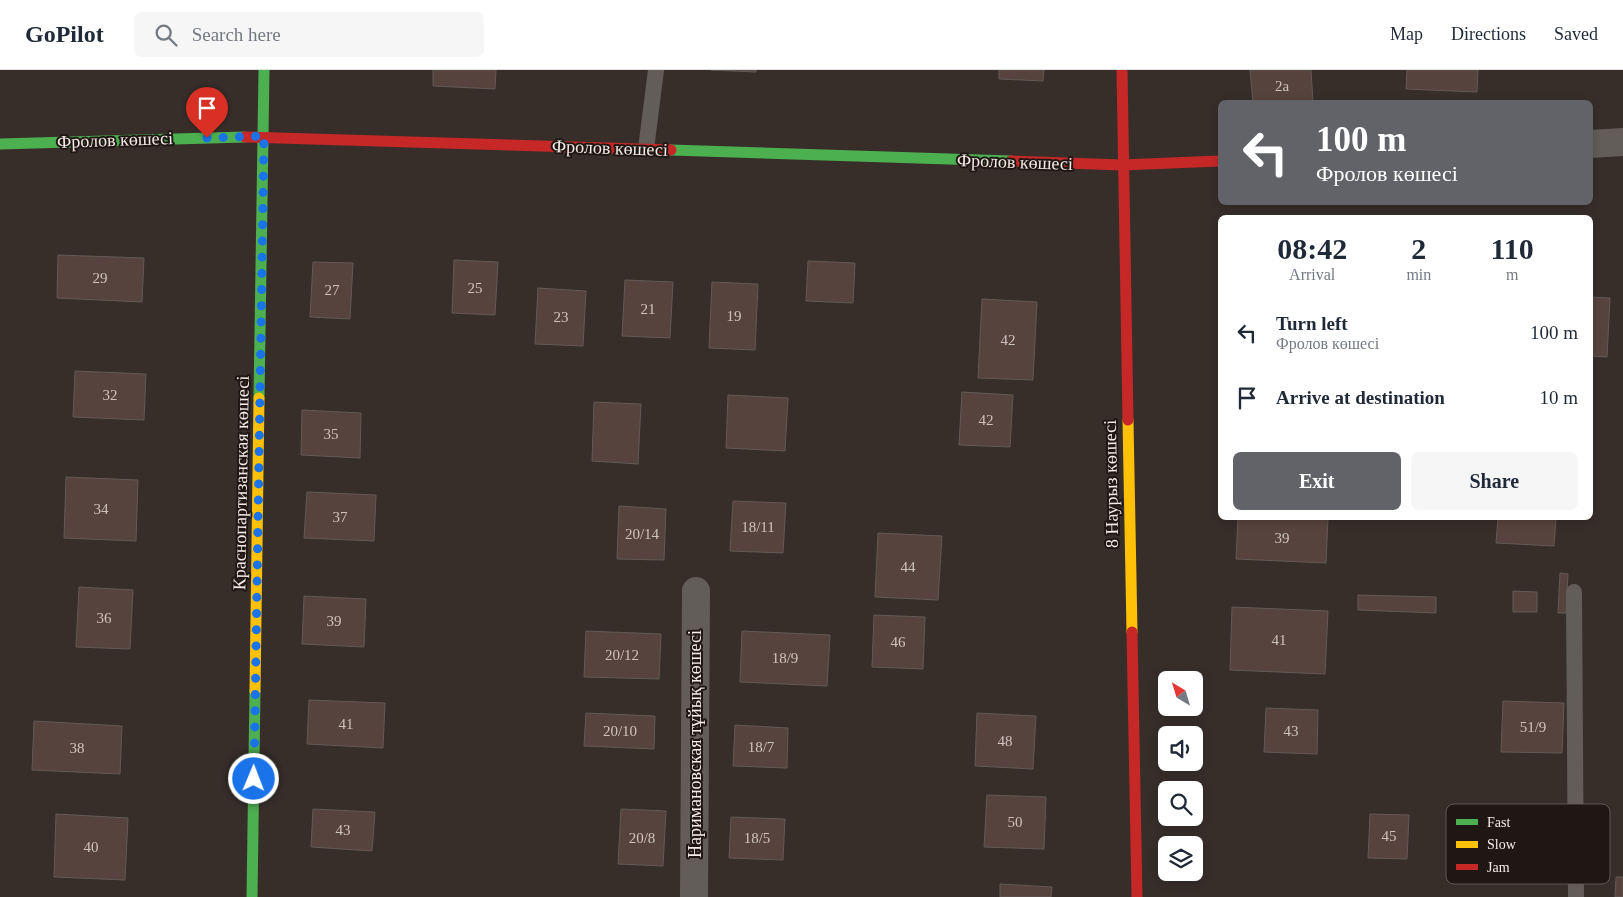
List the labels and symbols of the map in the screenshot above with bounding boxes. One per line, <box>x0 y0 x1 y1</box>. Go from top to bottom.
house number: 2а <box>1275 78 1289 94</box>
pin <box>186 87 228 138</box>
street label: Фролов көшесі <box>57 128 173 152</box>
street label: Фролов көшесі <box>552 136 668 160</box>
street label: Фролов көшесі <box>957 150 1073 174</box>
house number: 29 <box>93 270 108 286</box>
house number: 25 <box>468 280 483 296</box>
house number: 27 <box>325 282 340 298</box>
house number: 21 <box>641 301 656 317</box>
house number: 19 <box>727 308 742 324</box>
house number: 23 <box>554 309 569 325</box>
house number: 42 <box>1001 332 1016 348</box>
street label: Краснопартизанская көшесі <box>229 376 253 590</box>
house number: 32 <box>103 387 118 403</box>
house number: 42 <box>979 412 994 428</box>
street label: 8 Наурыз көшесі <box>1100 420 1122 548</box>
house number: 35 <box>324 426 339 442</box>
house number: 34 <box>94 501 109 517</box>
house number: 37 <box>333 509 348 525</box>
house number: 18/11 <box>741 519 775 535</box>
house number: 20/14 <box>625 526 660 542</box>
house number: 39 <box>1275 530 1290 546</box>
house number: 44 <box>901 559 916 575</box>
house number: 36 <box>97 610 112 626</box>
house number: 39 <box>327 613 342 629</box>
street label: Наримановская тұйық көшесі <box>685 630 705 858</box>
house number: 41 <box>1272 632 1287 648</box>
house number: 46 <box>891 634 906 650</box>
house number: 20/12 <box>605 647 639 663</box>
house number: 18/9 <box>772 650 798 666</box>
north arrow <box>1158 671 1202 716</box>
house number: 41 <box>339 716 354 732</box>
house number: 51/9 <box>1520 719 1546 735</box>
house number: 20/10 <box>603 723 637 739</box>
house number: 43 <box>1284 723 1299 739</box>
house number: 48 <box>998 733 1013 749</box>
house number: 18/7 <box>748 739 775 755</box>
house number: 38 <box>70 740 85 756</box>
position arrow <box>227 752 279 804</box>
legend <box>1446 804 1610 884</box>
house number: 50 <box>1008 814 1023 830</box>
text: Fast <box>1487 815 1510 830</box>
house number: 43 <box>336 822 351 838</box>
house number: 45 <box>1382 828 1397 844</box>
house number: 20/8 <box>629 830 655 846</box>
house number: 18/5 <box>744 830 770 846</box>
text: Slow <box>1487 837 1517 852</box>
house number: 40 <box>84 839 99 855</box>
text: Jam <box>1487 860 1510 875</box>

